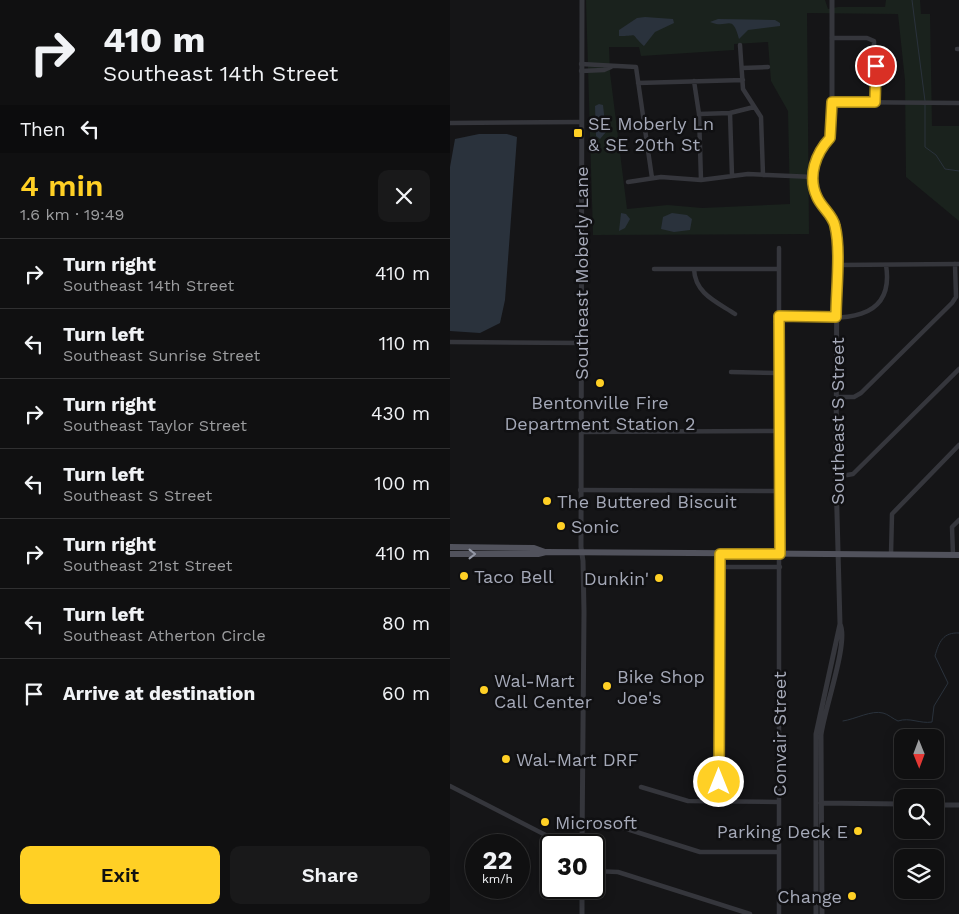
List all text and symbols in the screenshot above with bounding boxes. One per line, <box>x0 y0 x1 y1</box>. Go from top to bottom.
text: 410 m <box>103 19 205 61</box>
icon: right <box>20 20 85 85</box>
pin <box>855 45 897 87</box>
icon: arrive <box>862 52 890 80</box>
text: Southeast 14th Street <box>103 61 338 86</box>
place label: SE Moberly Ln & SE 20th St <box>588 113 714 155</box>
icon: left <box>76 115 104 143</box>
text: Then <box>20 118 66 141</box>
marker: SE Moberly Ln & SE 20th St <box>572 127 584 139</box>
street label: Southeast Moberly Lane <box>571 166 592 380</box>
text: 4 min <box>20 168 104 203</box>
button: close <box>378 170 430 222</box>
text: 1.6 km · 19:49 <box>20 205 124 224</box>
text: Turn right <box>63 253 156 276</box>
icon: right <box>20 260 48 288</box>
text: 410 m <box>375 262 430 285</box>
text: Southeast 14th Street <box>63 276 234 295</box>
text: Turn left <box>63 323 144 346</box>
icon: left <box>20 330 48 358</box>
text: 110 m <box>379 332 430 355</box>
street label: Southeast S Street <box>827 337 848 505</box>
text: Southeast Sunrise Street <box>63 346 260 365</box>
marker: Bentonville Fire Department Station 2 <box>594 377 606 389</box>
place label: Bentonville Fire Department Station 2 <box>504 392 696 434</box>
text: Turn right <box>63 393 156 416</box>
icon: right <box>20 400 48 428</box>
text: 430 m <box>371 402 430 425</box>
text: Southeast Taylor Street <box>63 416 247 435</box>
text: Turn left <box>63 463 144 486</box>
icon: left <box>20 470 48 498</box>
text: 100 m <box>374 472 430 495</box>
text: Southeast S Street <box>63 486 212 505</box>
place label: The Buttered Biscuit <box>557 491 737 512</box>
marker: The Buttered Biscuit <box>541 495 553 507</box>
place label: Sonic <box>571 516 619 537</box>
marker: Sonic <box>555 520 567 532</box>
text: Turn right <box>63 533 156 556</box>
icon: right <box>20 540 48 568</box>
text: 410 m <box>375 542 430 565</box>
one-way arrow <box>469 549 477 560</box>
text: Southeast 21st Street <box>63 556 233 575</box>
place label: Taco Bell <box>474 566 554 587</box>
place label: Dunkin' <box>584 568 649 589</box>
marker: Taco Bell <box>458 570 470 582</box>
marker: Dunkin' <box>653 572 665 584</box>
text: Turn left <box>63 603 144 626</box>
icon: left <box>20 610 48 638</box>
text: 80 m <box>382 612 430 635</box>
text: Southeast Atherton Circle <box>63 626 266 645</box>
place label: Bike Shop Joe's <box>617 666 705 708</box>
place label: Wal-Mart Call Center <box>494 670 592 712</box>
street label: Convair Street <box>769 671 790 797</box>
icon: arrive <box>20 680 48 708</box>
marker: Bike Shop Joe's <box>601 680 613 692</box>
text: Arrive at destination <box>63 682 255 705</box>
text: 60 m <box>382 682 430 705</box>
marker: Wal-Mart Call Center <box>478 684 490 696</box>
north arrow <box>894 729 944 779</box>
map controls <box>894 729 944 899</box>
place label: Wal-Mart DRF <box>516 749 639 770</box>
marker: Wal-Mart DRF <box>500 753 512 765</box>
position arrow <box>692 755 744 807</box>
button: search <box>894 789 944 839</box>
place label: Microsoft <box>555 812 637 833</box>
marker: Microsoft <box>539 816 551 828</box>
place label: Parking Deck E <box>717 821 848 842</box>
marker: Parking Deck E <box>852 825 864 837</box>
speed limit sign: 30 <box>540 834 605 899</box>
button: Exit <box>20 846 220 904</box>
button: Share <box>230 846 430 904</box>
text: 22 <box>483 846 512 875</box>
button: layers <box>894 849 944 899</box>
text: km/h <box>482 872 513 886</box>
place label: Change <box>777 886 842 907</box>
marker: Change <box>846 890 858 902</box>

